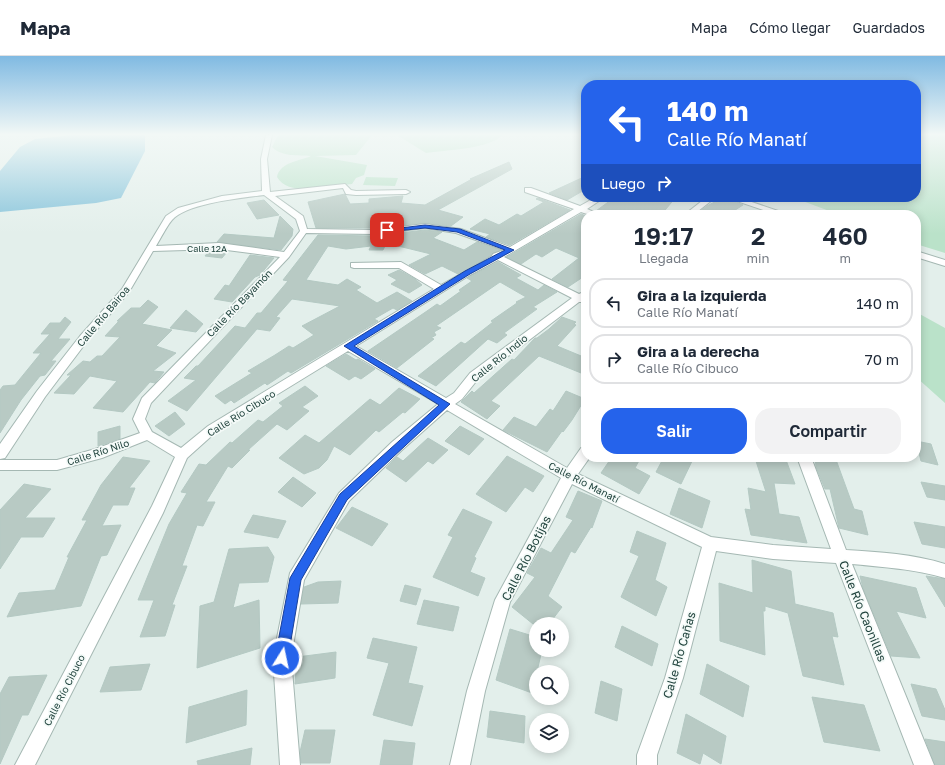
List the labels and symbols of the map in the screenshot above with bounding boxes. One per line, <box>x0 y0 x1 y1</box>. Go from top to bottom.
pin <box>370 213 404 247</box>
street label: Calle 12A <box>187 243 227 254</box>
street label: Calle Río Bayamón <box>204 267 274 339</box>
street label: Calle Río Bairoa <box>74 283 132 349</box>
street label: Calle Río Indio <box>468 332 530 384</box>
street label: Calle Río Cibuco <box>205 387 277 439</box>
street label: Calle Río Nilo <box>66 436 130 468</box>
street label: Calle Río Manatí <box>547 459 622 506</box>
street label: Calle Río Botijas <box>498 513 554 603</box>
street label: Calle Río Caonillas <box>836 558 890 664</box>
street label: Calle Río Cañas <box>659 610 699 700</box>
position arrow <box>261 637 303 679</box>
street label: Calle Río Cibuco <box>41 652 87 728</box>

